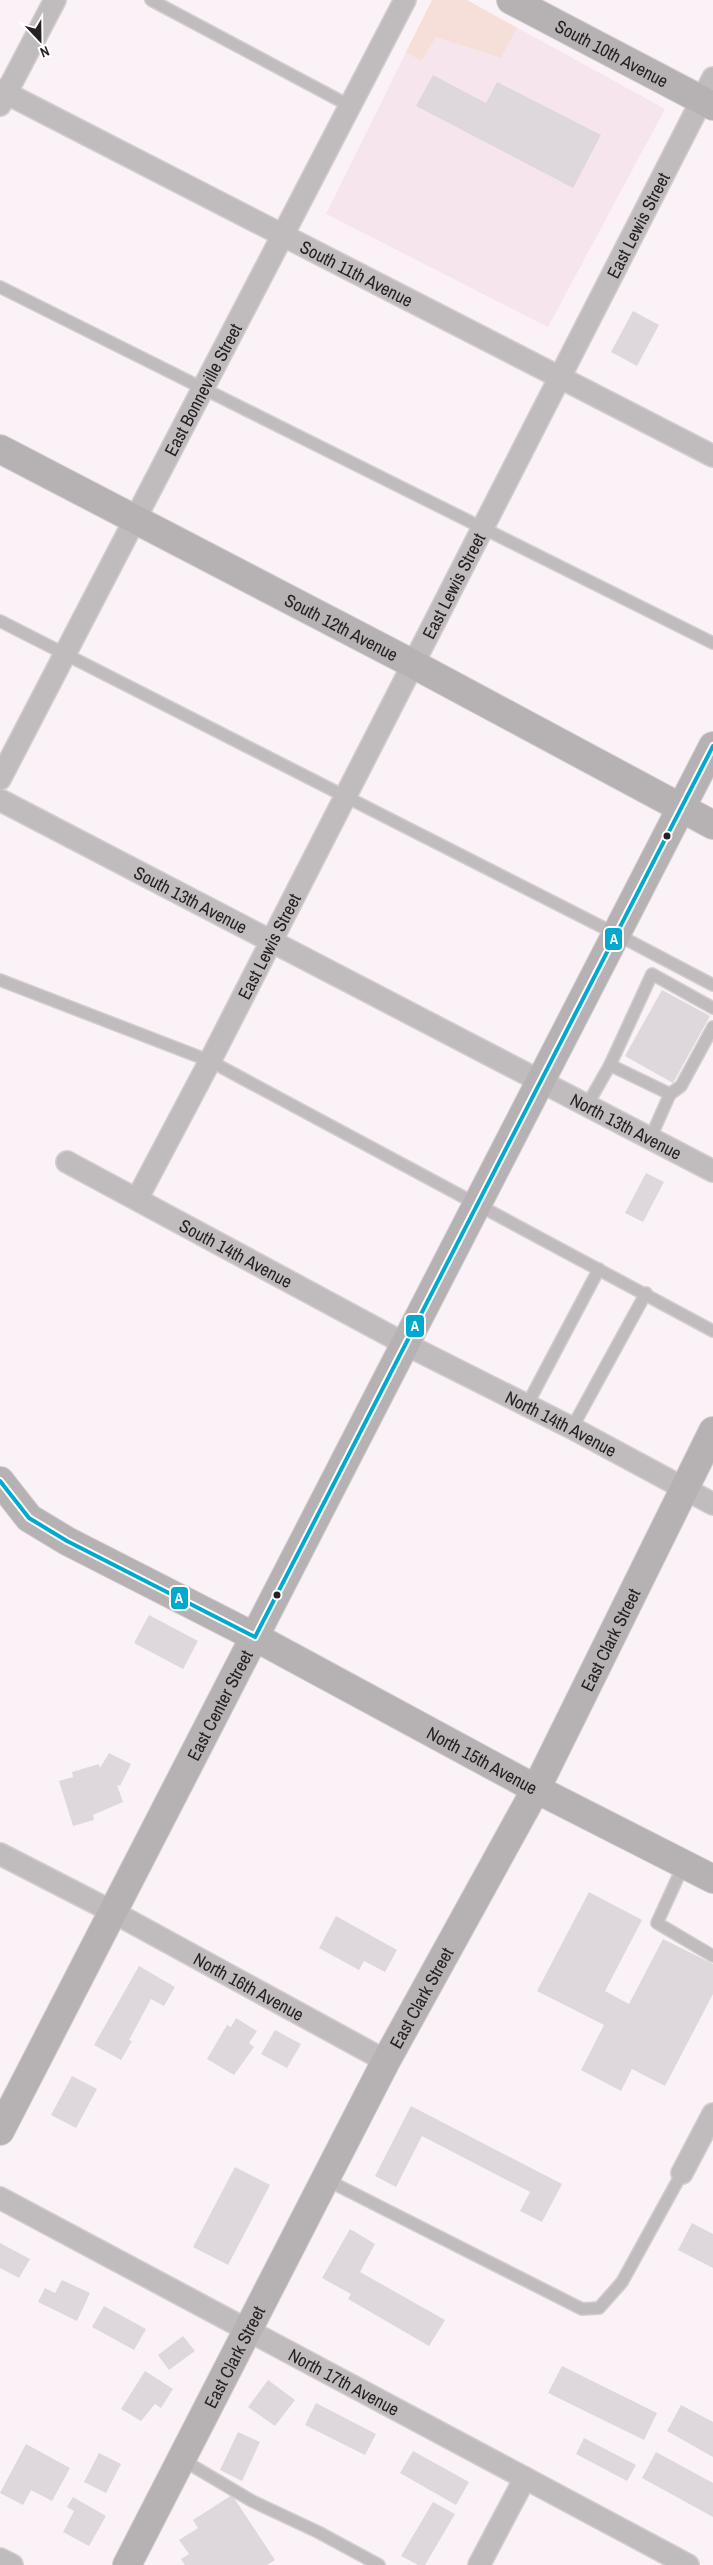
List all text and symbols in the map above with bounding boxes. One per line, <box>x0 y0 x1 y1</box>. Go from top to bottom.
street label: South 10th Avenue <box>551 13 673 93</box>
north arrow <box>15 15 65 65</box>
text: N <box>38 42 52 62</box>
street label: East Lewis Street <box>600 168 675 282</box>
street label: South 11th Avenue <box>296 234 417 312</box>
street label: East Bonneville Street <box>158 319 247 460</box>
street label: East Lewis Street <box>416 528 491 643</box>
street label: South 12th Avenue <box>280 587 403 667</box>
unlabelled marker <box>662 831 672 841</box>
street label: South 13th Avenue <box>130 859 252 939</box>
street label: East Lewis Street <box>231 889 306 1004</box>
line badge: A <box>604 927 623 951</box>
text: A <box>610 930 619 948</box>
street label: North 13th Avenue <box>566 1087 686 1165</box>
street label: South 14th Avenue <box>175 1212 297 1294</box>
line badge: A <box>405 1314 425 1338</box>
text: A <box>411 1317 420 1335</box>
street label: North 14th Avenue <box>501 1384 621 1462</box>
street label: East Clark Street <box>574 1584 646 1695</box>
line badge: A <box>170 1586 189 1610</box>
text: A <box>175 1589 184 1607</box>
unlabelled marker <box>272 1590 282 1600</box>
street label: East Center Street <box>180 1645 258 1765</box>
street label: North 15th Avenue <box>423 1720 542 1800</box>
street label: East Clark Street <box>383 1943 459 2053</box>
street label: North 16th Avenue <box>189 1946 309 2026</box>
street label: East Clark Street <box>197 2301 271 2412</box>
street label: North 17th Avenue <box>284 2342 404 2421</box>

